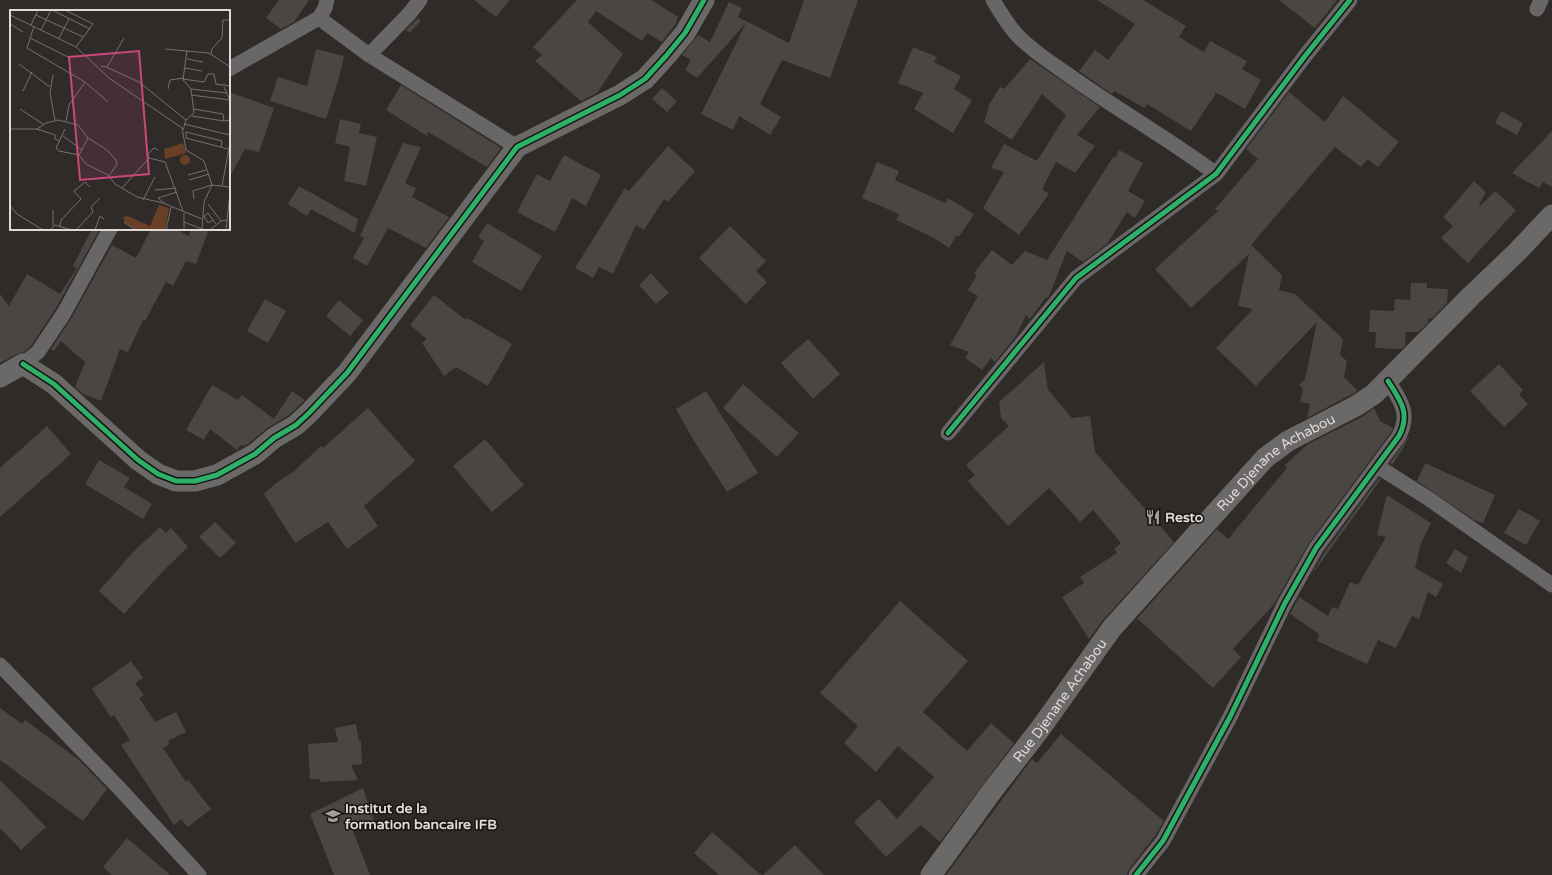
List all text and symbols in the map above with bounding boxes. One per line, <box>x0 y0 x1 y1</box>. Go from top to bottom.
inset map <box>10 10 230 230</box>
street label: Rue Djenane Achabou <box>1213 410 1338 515</box>
restaurant icon: Resto <box>1144 508 1162 526</box>
place label: Resto <box>1165 509 1204 526</box>
street label: Rue Djenane Achabou <box>1010 636 1111 766</box>
place label: Institut de la formation bancaire IFB <box>344 800 497 833</box>
school or university icon: Institut de la formation bancaire IFB <box>324 807 342 825</box>

